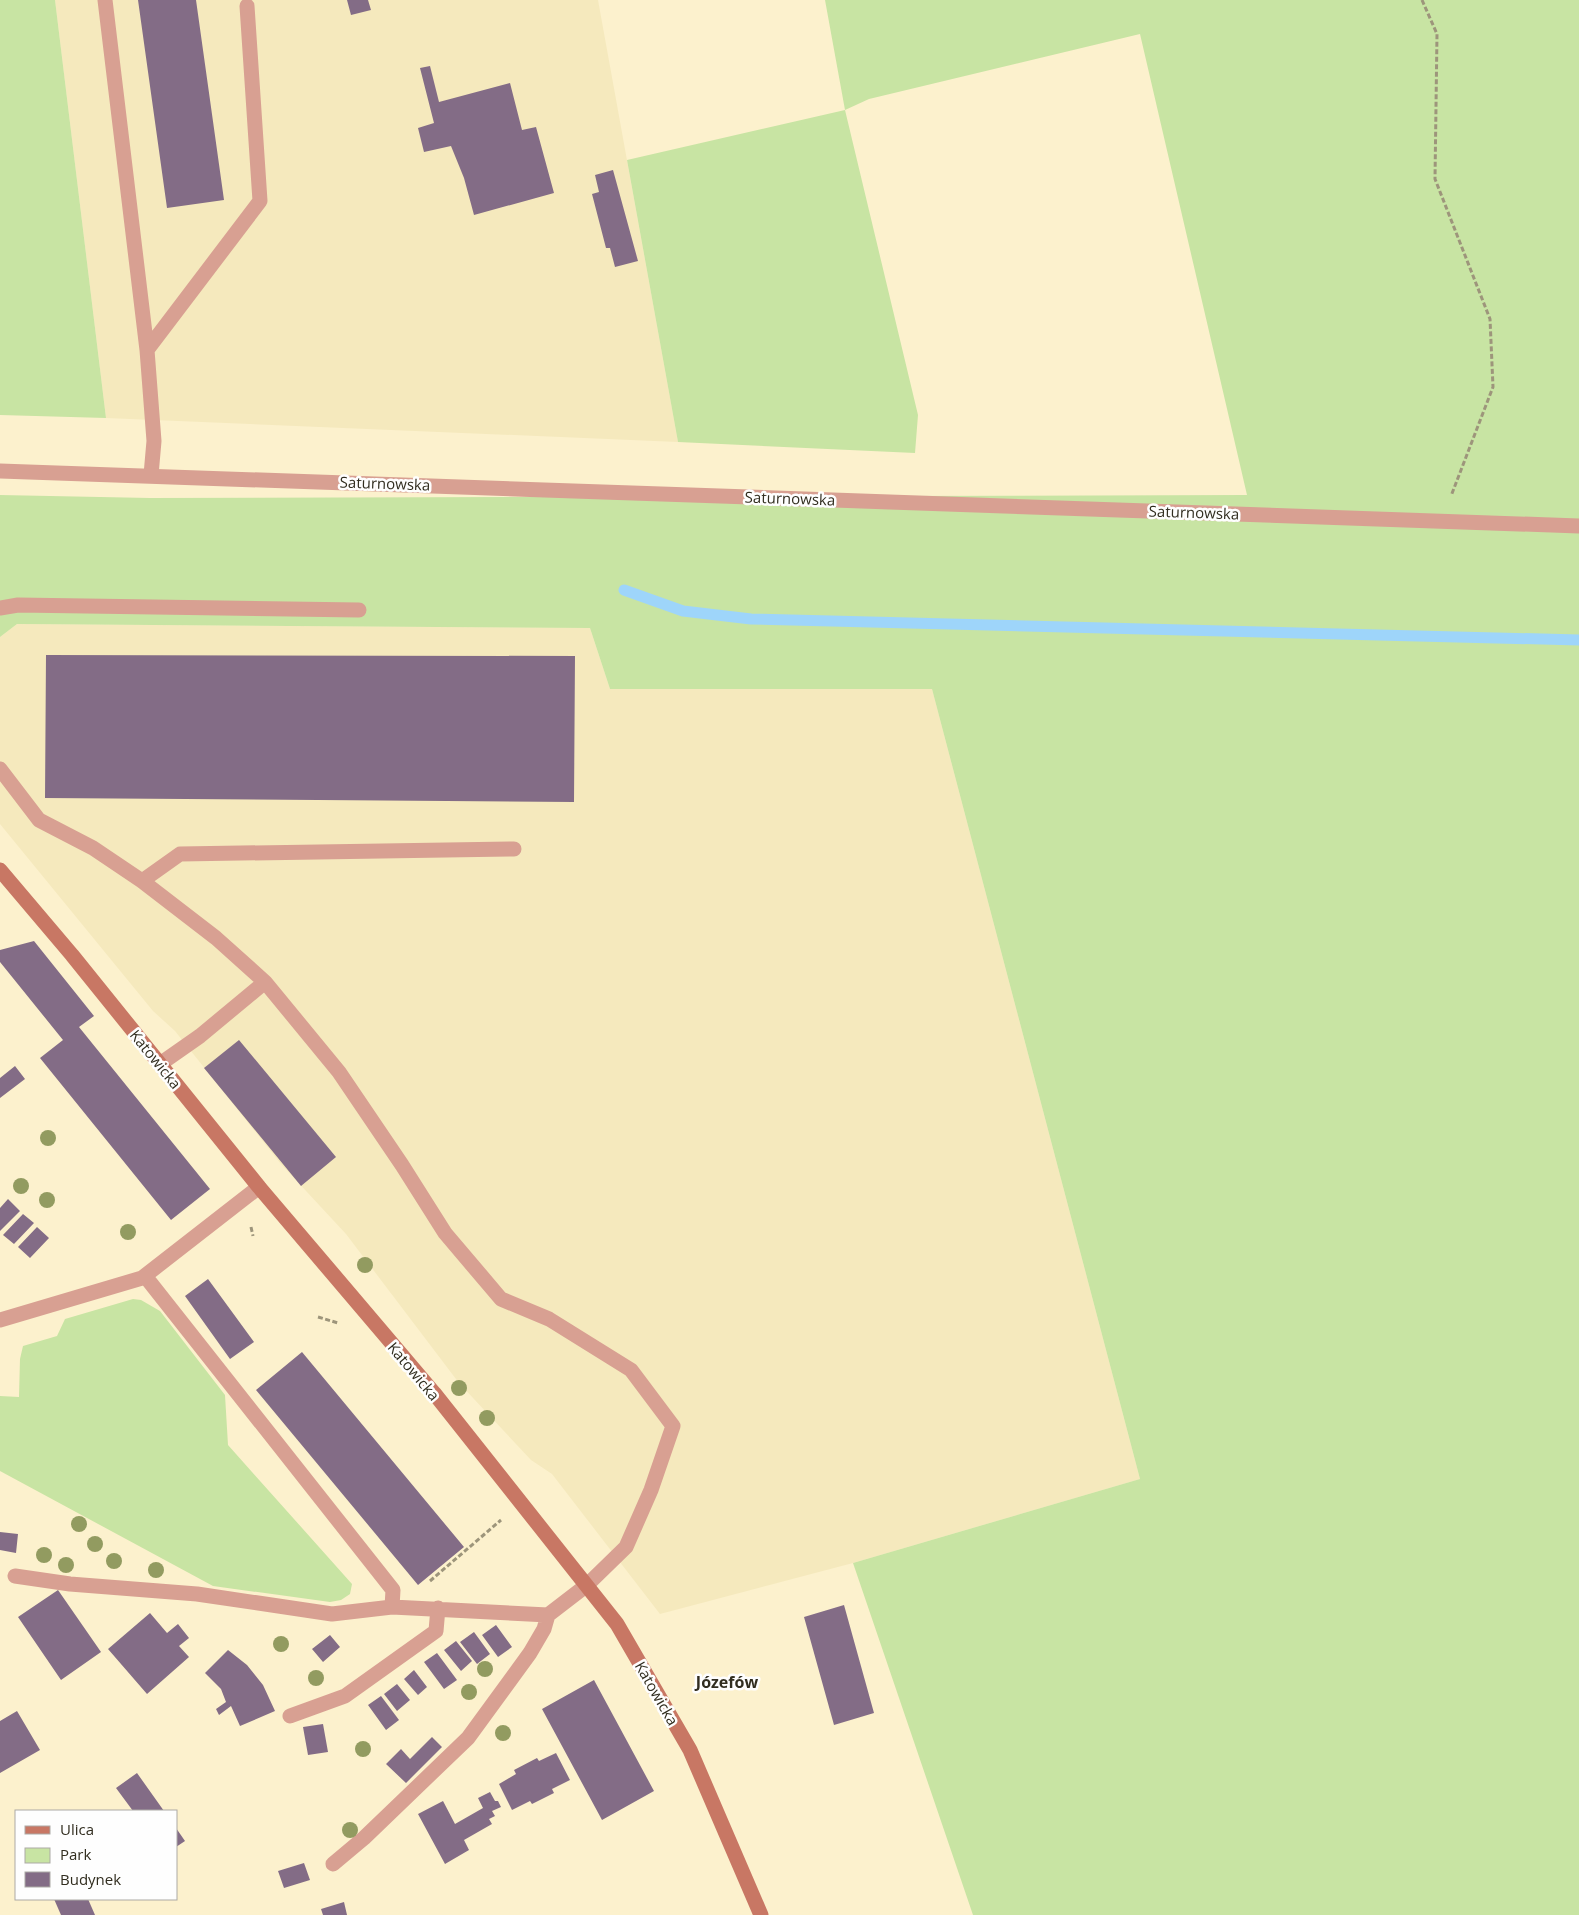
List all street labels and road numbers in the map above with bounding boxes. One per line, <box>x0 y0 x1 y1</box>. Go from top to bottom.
street label: Saturnowska <box>339 471 431 495</box>
street label: Saturnowska <box>744 486 836 510</box>
street label: Saturnowska <box>1148 500 1240 524</box>
street label: Katowicka <box>126 1025 186 1093</box>
street label: Katowicka <box>384 1337 444 1405</box>
street label: Katowicka <box>631 1657 683 1729</box>

